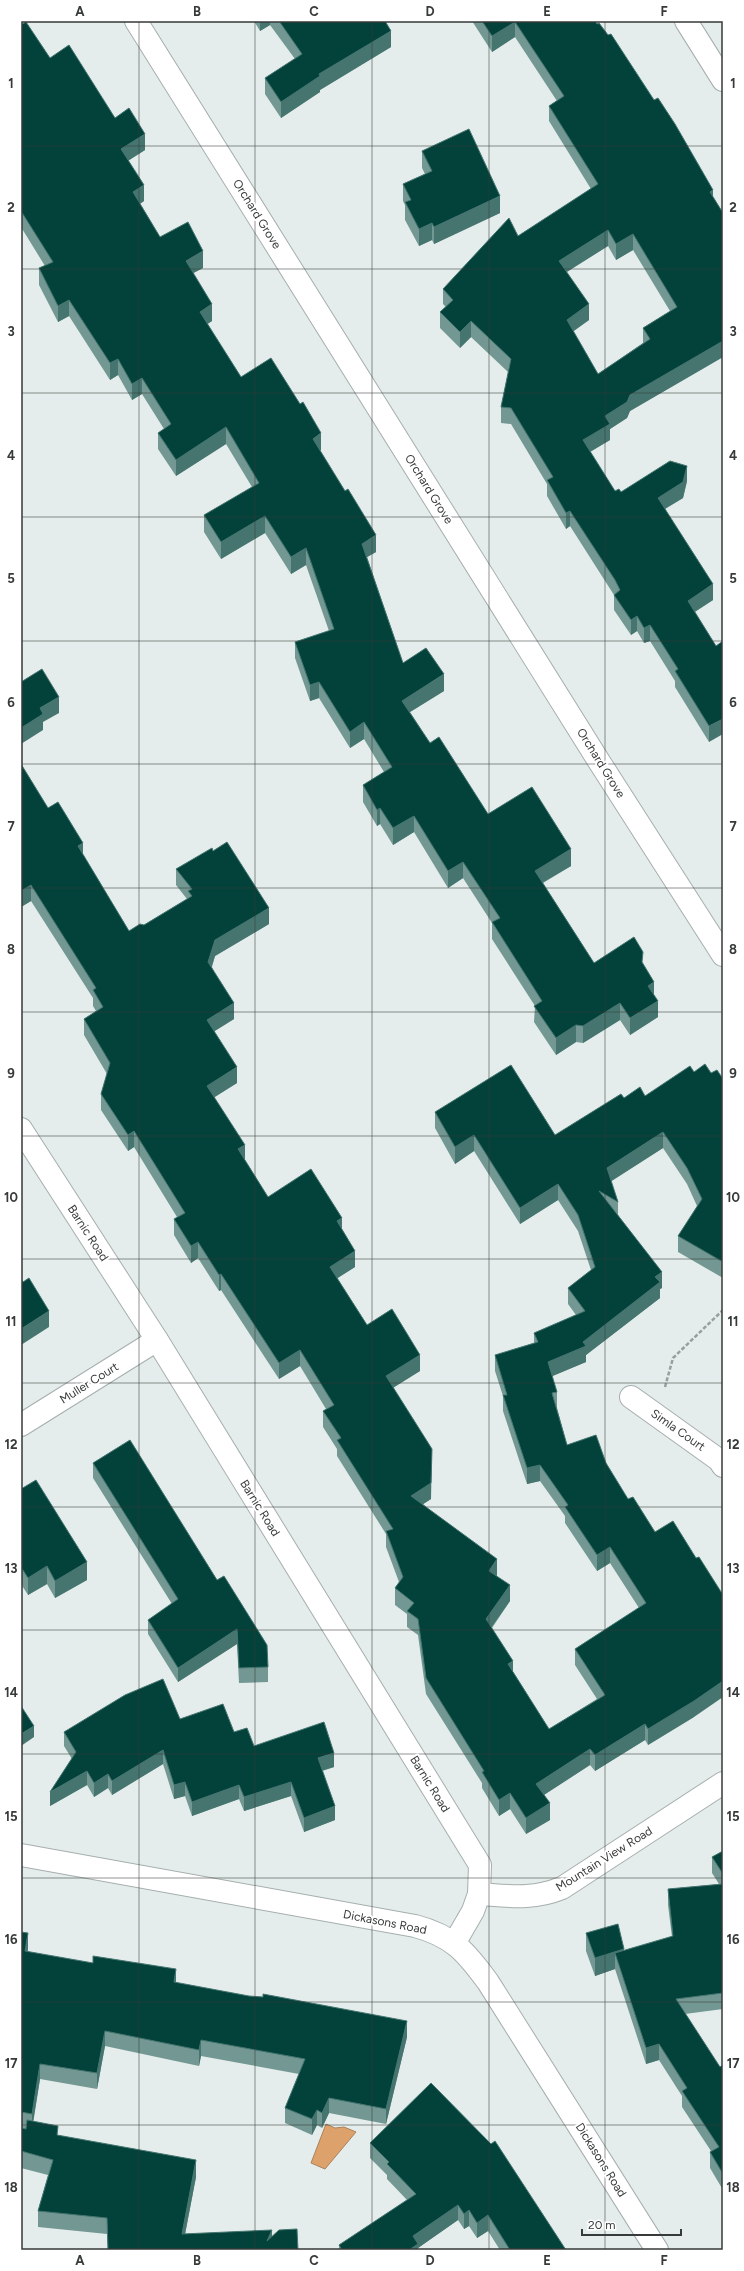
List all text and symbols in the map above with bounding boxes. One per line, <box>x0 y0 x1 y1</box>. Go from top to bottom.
text: A <box>75 4 85 19</box>
text: B <box>193 4 201 19</box>
text: C <box>309 4 319 19</box>
text: D <box>425 4 435 19</box>
text: E <box>543 4 551 19</box>
text: F <box>660 4 668 19</box>
text: 1 <box>8 76 14 91</box>
text: 1 <box>730 76 736 91</box>
street label: Orchard Grove <box>230 177 284 252</box>
text: 2 <box>7 200 15 215</box>
text: 2 <box>729 200 737 215</box>
text: 3 <box>7 324 15 339</box>
text: 3 <box>729 324 737 339</box>
text: 4 <box>7 448 15 463</box>
text: 4 <box>729 448 737 463</box>
street label: Orchard Grove <box>402 452 456 527</box>
text: 5 <box>7 571 15 586</box>
text: 5 <box>729 571 737 586</box>
text: 6 <box>7 695 15 710</box>
text: 6 <box>729 695 737 710</box>
street label: Orchard Grove <box>574 726 628 801</box>
text: 7 <box>7 819 15 834</box>
text: 7 <box>729 819 737 834</box>
text: 8 <box>7 942 15 957</box>
text: 8 <box>729 942 737 957</box>
text: 9 <box>7 1066 15 1081</box>
text: 9 <box>729 1066 737 1081</box>
text: 10 <box>4 1190 18 1205</box>
text: 10 <box>726 1190 740 1205</box>
street label: Barnic Road <box>65 1202 111 1264</box>
text: 11 <box>6 1314 16 1329</box>
text: 11 <box>728 1314 738 1329</box>
street label: Muller Court <box>57 1359 121 1407</box>
street label: Simla Court <box>648 1406 708 1454</box>
text: 12 <box>4 1437 18 1452</box>
text: 12 <box>726 1437 740 1452</box>
street label: Barnic Road <box>237 1477 283 1539</box>
text: 13 <box>5 1561 17 1576</box>
text: 13 <box>727 1561 739 1576</box>
text: 14 <box>4 1685 18 1700</box>
text: 14 <box>726 1685 740 1700</box>
street label: Barnic Road <box>407 1753 453 1815</box>
text: 15 <box>4 1809 18 1824</box>
text: 15 <box>726 1809 740 1824</box>
street label: Mountain View Road <box>553 1824 655 1894</box>
street label: Dickasons Road <box>342 1907 428 1937</box>
text: 16 <box>4 1932 18 1947</box>
text: 16 <box>726 1932 740 1947</box>
text: 17 <box>5 2056 17 2071</box>
text: 17 <box>727 2056 739 2071</box>
street label: Dickasons Road <box>573 2120 629 2200</box>
text: 18 <box>4 2180 18 2195</box>
text: 18 <box>726 2180 740 2195</box>
scale bar <box>582 2211 681 2237</box>
text: 20 m <box>588 2218 616 2232</box>
text: A <box>75 2253 85 2268</box>
text: B <box>193 2253 201 2268</box>
text: C <box>309 2253 319 2268</box>
text: D <box>425 2253 435 2268</box>
text: E <box>543 2253 551 2268</box>
text: F <box>660 2253 668 2268</box>

